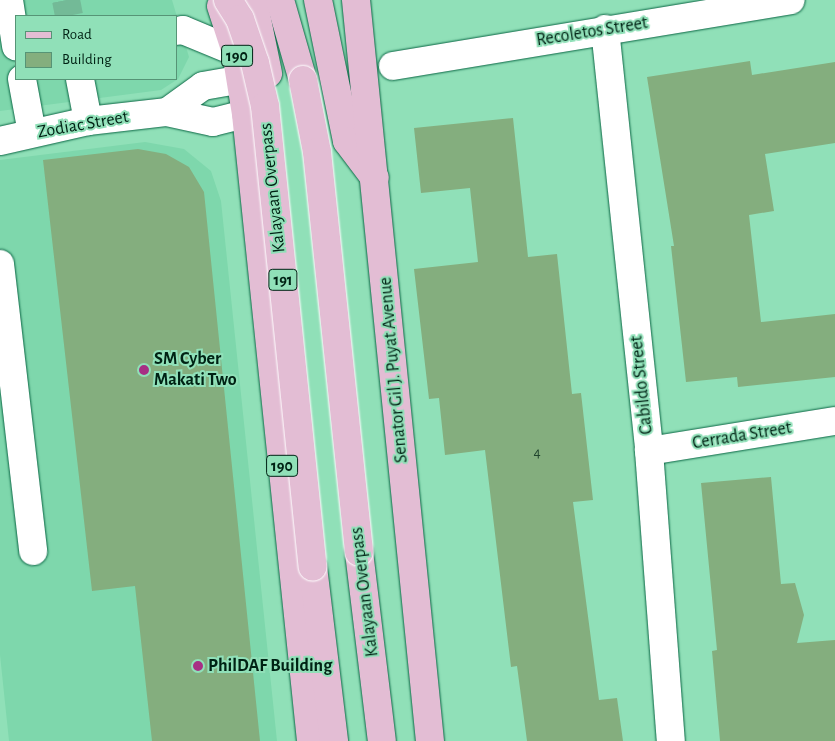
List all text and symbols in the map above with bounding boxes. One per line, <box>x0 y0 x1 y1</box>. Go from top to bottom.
street label: Recoletos Street <box>535 13 649 51</box>
legend <box>15 15 178 80</box>
text: Road <box>62 27 92 42</box>
road number: 190 <box>221 42 253 70</box>
text: Building <box>62 52 112 67</box>
street label: Zodiac Street <box>36 106 130 144</box>
street label: Kalayaan Overpass <box>255 122 291 254</box>
road number: 191 <box>268 266 298 294</box>
street label: Senator Gil J. Puyat Avenue <box>375 276 413 464</box>
street label: Cabildo Street <box>626 335 658 435</box>
place label: SM Cyber Makati Two <box>154 349 237 392</box>
marker: SM Cyber Makati Two <box>138 364 150 376</box>
street label: Cerrada Street <box>691 418 793 454</box>
house number: 4 <box>533 444 541 462</box>
road number: 190 <box>266 452 298 480</box>
street label: Kalayaan Overpass <box>346 526 384 658</box>
place label: PhilDAF Building <box>208 655 332 677</box>
marker: PhilDAF Building <box>192 660 204 672</box>

